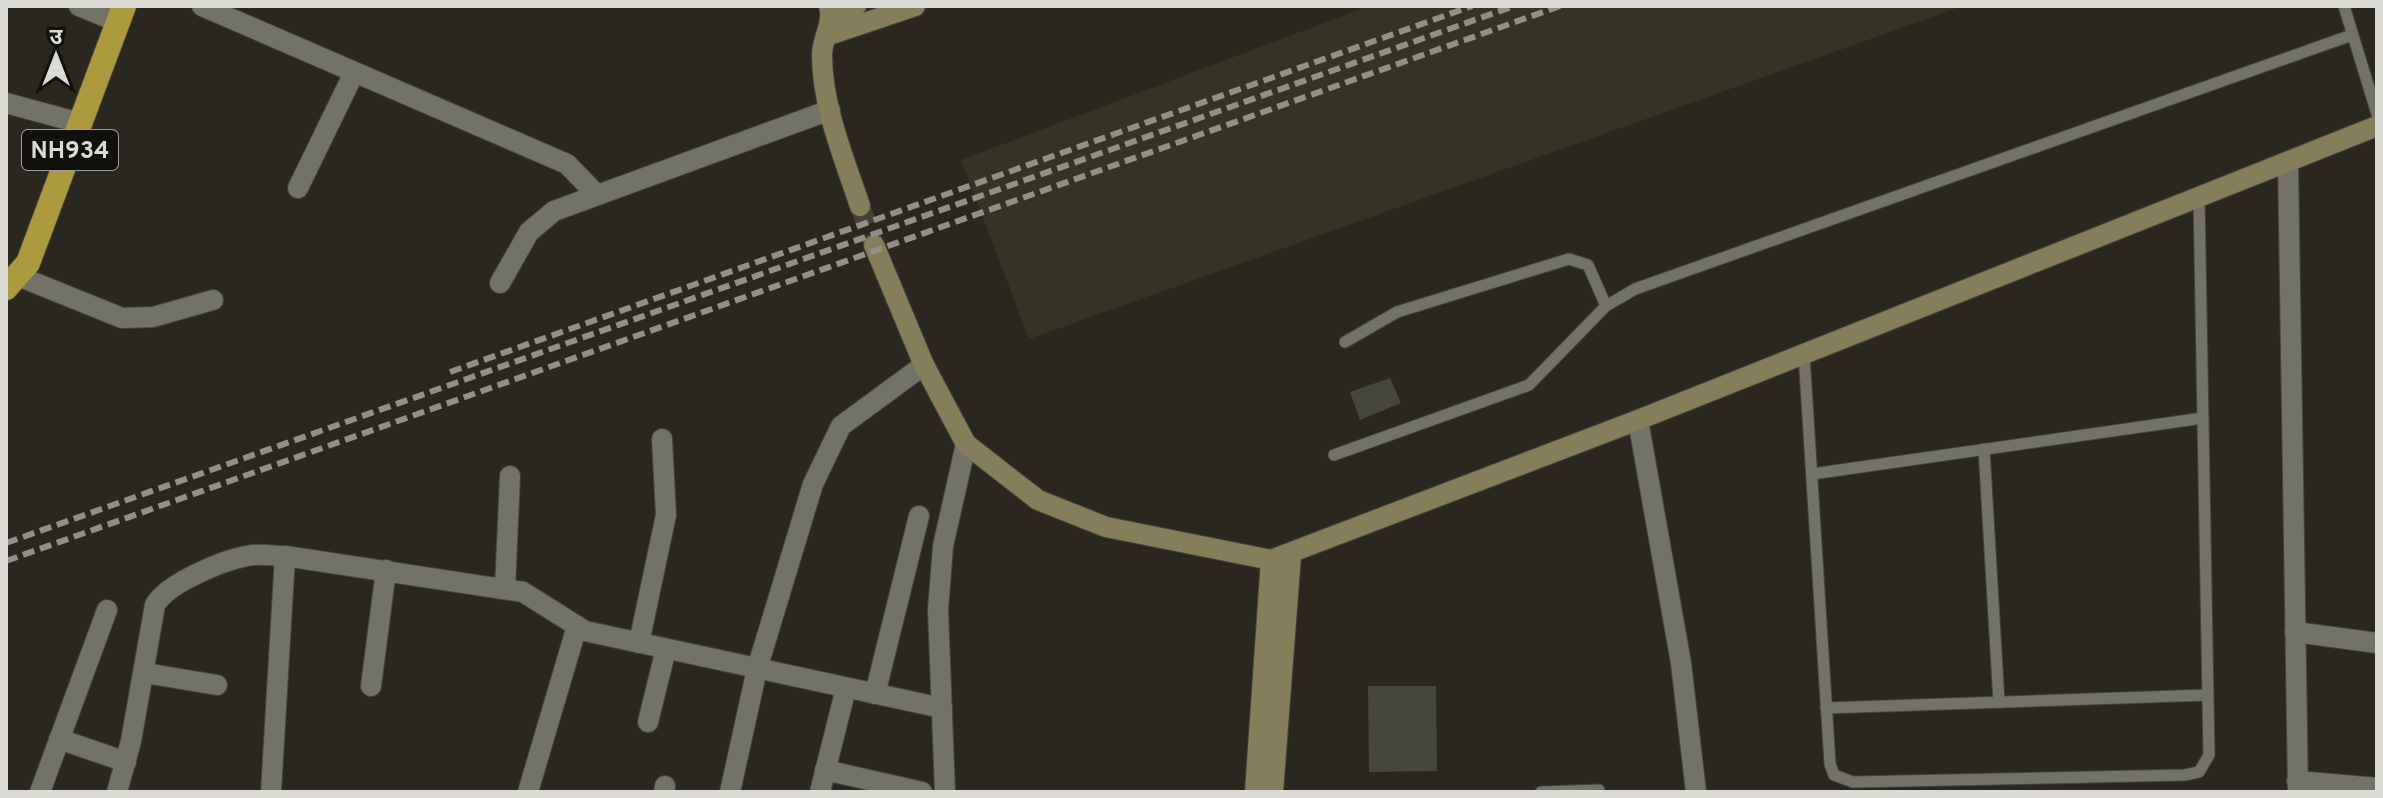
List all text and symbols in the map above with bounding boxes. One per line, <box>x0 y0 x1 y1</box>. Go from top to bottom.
north arrow <box>16 16 96 96</box>
text: उ <box>50 25 64 52</box>
road number: NH934 <box>22 130 118 170</box>

